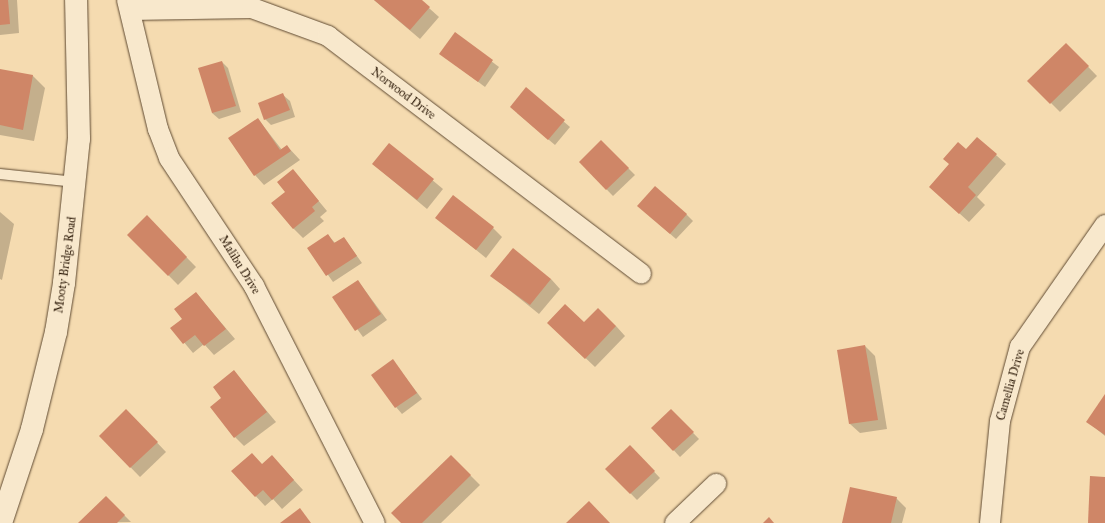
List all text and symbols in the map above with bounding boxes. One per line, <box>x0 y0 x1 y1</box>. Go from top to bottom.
street label: Norwood Drive <box>368 65 438 123</box>
street label: Mooty Bridge Road <box>52 216 80 314</box>
street label: Malibu Drive <box>215 233 263 297</box>
street label: Camellia Drive <box>994 348 1028 422</box>

